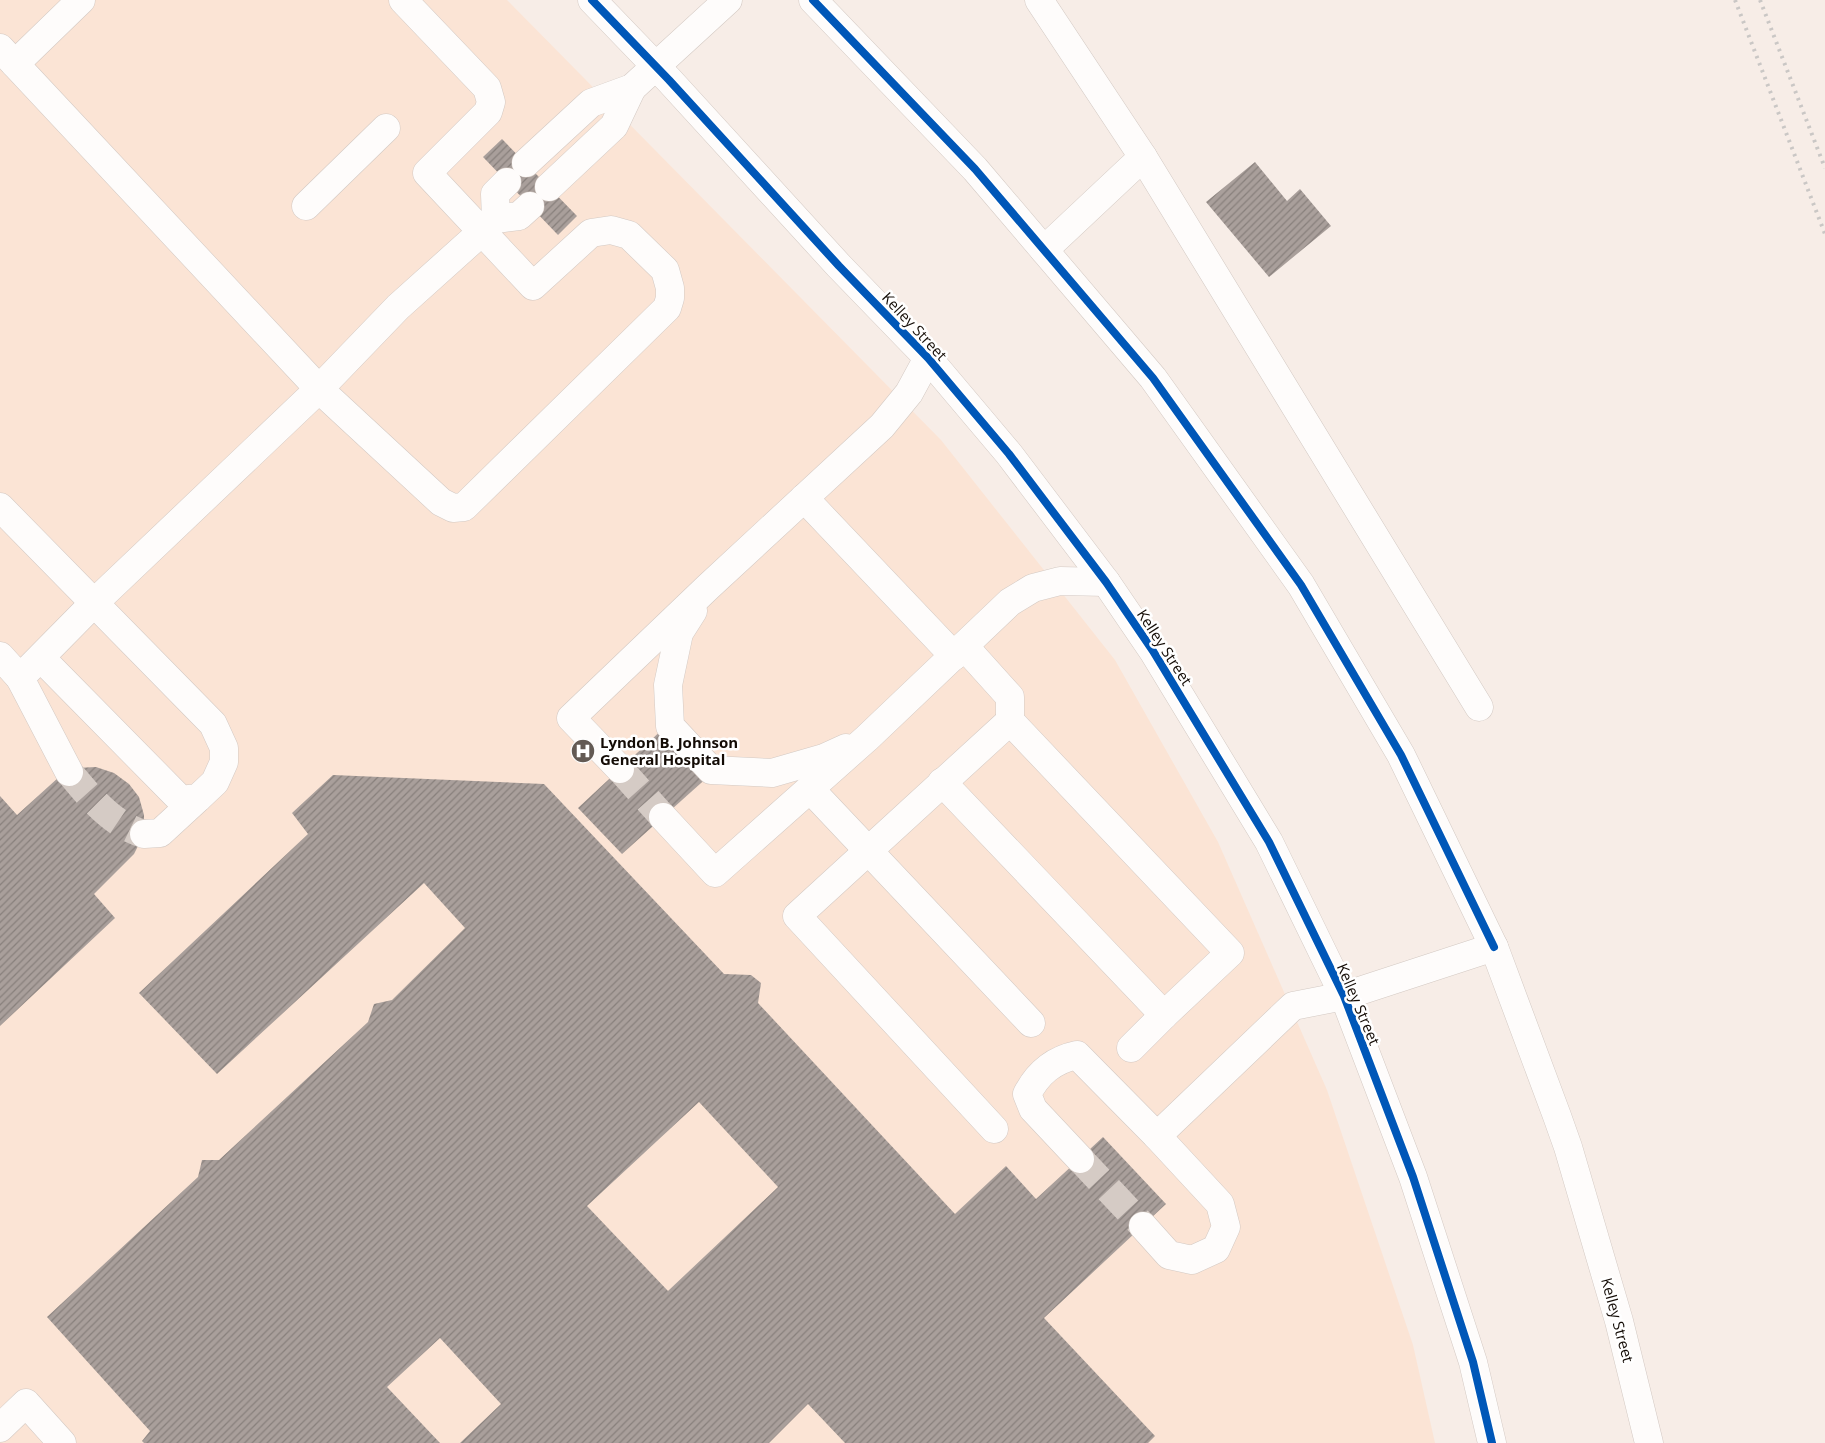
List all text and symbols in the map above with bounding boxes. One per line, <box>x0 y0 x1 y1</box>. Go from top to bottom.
street label: Kelley Street <box>878 287 952 365</box>
street label: Kelley Street <box>1133 605 1197 689</box>
place label: Lyndon B. Johnson General Hospital <box>600 732 738 769</box>
hospital icon: Lyndon B. Johnson General Hospital <box>570 738 596 764</box>
street label: Kelley Street <box>1333 960 1385 1048</box>
street label: Kelley Street <box>1597 1275 1639 1365</box>

